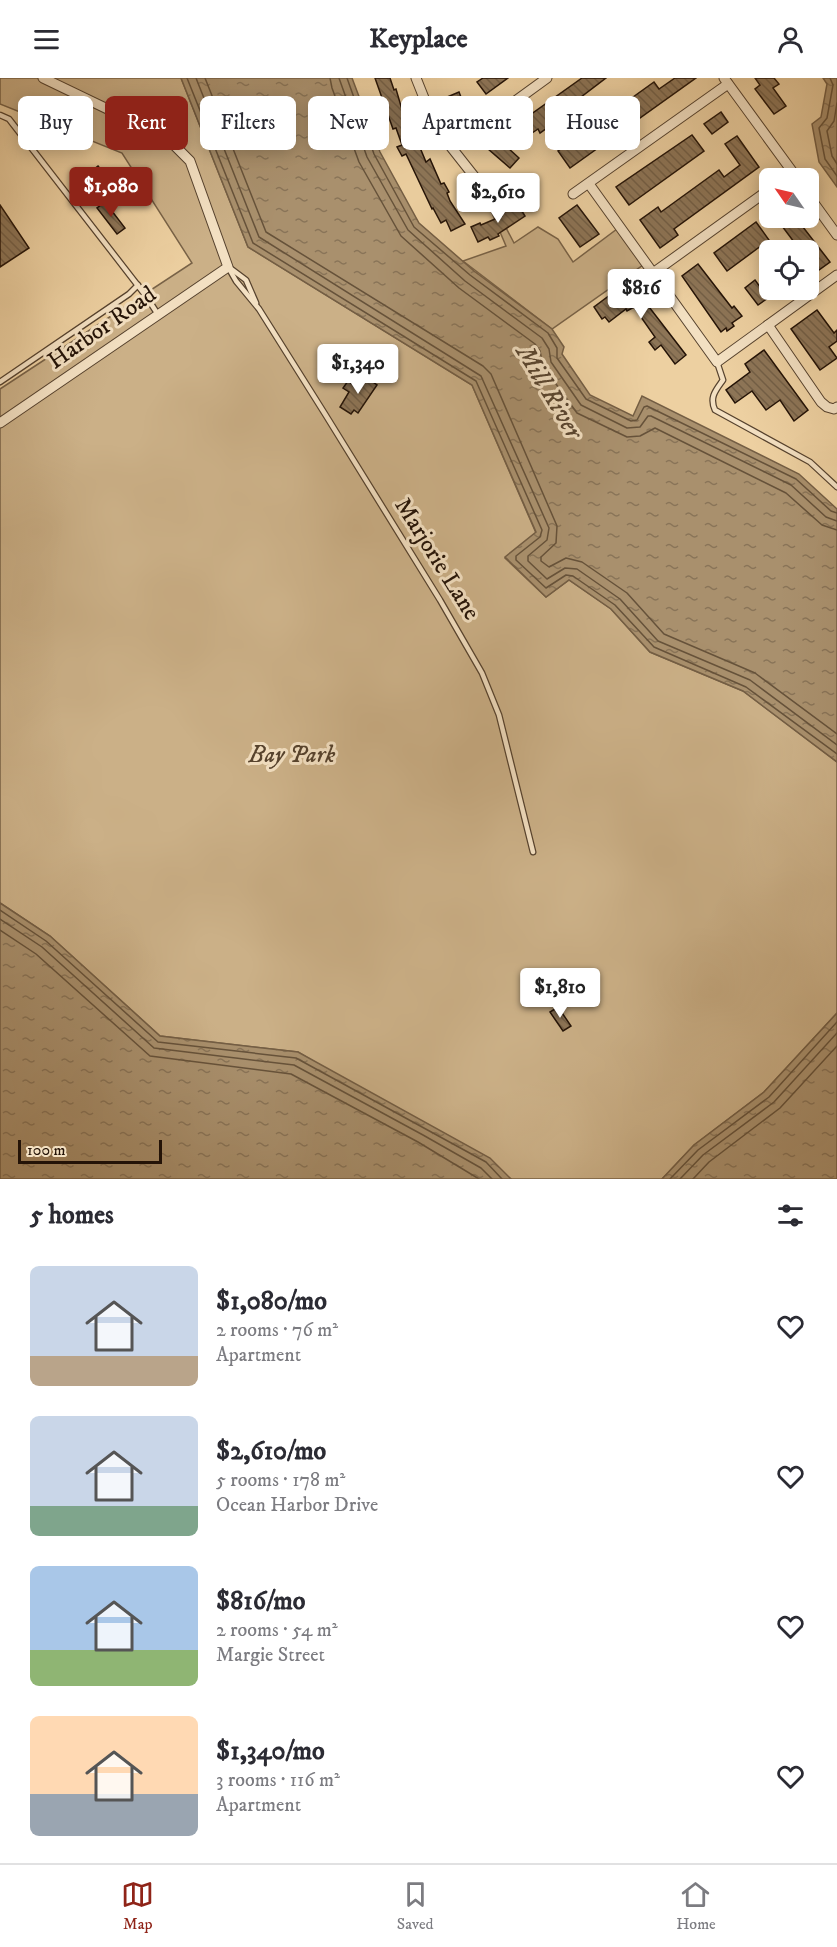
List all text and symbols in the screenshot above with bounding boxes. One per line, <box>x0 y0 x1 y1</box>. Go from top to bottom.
text: Keyplace <box>369 22 468 56</box>
icon: menu <box>30 23 63 56</box>
icon: person <box>774 23 807 56</box>
chip: Buy <box>18 96 93 150</box>
chip: Rent <box>105 96 188 150</box>
chip: Filters <box>200 96 296 150</box>
chip: New <box>308 96 389 150</box>
chip: Apartment <box>401 96 533 150</box>
chip: House <box>545 96 640 150</box>
pin: $1,080 <box>62 167 160 218</box>
north arrow <box>759 168 819 228</box>
map controls <box>759 168 819 300</box>
pin: $2,610 <box>449 173 547 224</box>
text: $1,080 <box>83 174 139 199</box>
text: $2,610 <box>471 180 525 205</box>
button: locate <box>759 240 819 300</box>
pin: $816 <box>605 269 677 320</box>
text: $816 <box>622 276 660 301</box>
street label: Harbor Road <box>42 280 162 376</box>
water label: Mill River <box>507 337 591 447</box>
pin: $1,340 <box>309 344 407 395</box>
text: $1,340 <box>331 351 385 376</box>
street label: Marjorie Lane <box>388 492 486 626</box>
park label: Bay Park <box>248 740 335 770</box>
pin: $1,810 <box>511 968 609 1019</box>
text: $1,810 <box>534 975 586 1000</box>
scale bar <box>18 1137 162 1164</box>
text: 100 m <box>27 1140 66 1160</box>
text: 5 homes <box>30 1199 114 1232</box>
icon: filters <box>774 1199 807 1232</box>
text: $1,080/mo <box>216 1285 327 1318</box>
icon: home <box>78 1290 150 1362</box>
icon: heart <box>774 1310 807 1343</box>
text: 2 rooms · 76 m² <box>216 1318 338 1343</box>
text: Apartment <box>216 1343 301 1368</box>
text: $2,610/mo <box>216 1435 326 1468</box>
icon: home <box>78 1440 150 1512</box>
icon: heart <box>774 1460 807 1493</box>
text: 5 rooms · 178 m² <box>216 1468 345 1493</box>
text: Ocean Harbor Drive <box>216 1493 378 1518</box>
text: $816/mo <box>216 1585 305 1618</box>
icon: home <box>78 1590 150 1662</box>
icon: heart <box>774 1610 807 1643</box>
text: 2 rooms · 54 m² <box>216 1618 338 1643</box>
text: Margie Street <box>216 1643 325 1668</box>
text: $1,340/mo <box>216 1735 325 1768</box>
icon: home <box>78 1740 150 1812</box>
icon: heart <box>774 1760 807 1793</box>
text: 3 rooms · 116 m² <box>216 1768 340 1793</box>
text: Apartment <box>216 1793 301 1818</box>
tab: Map <box>121 1878 154 1934</box>
tab: Saved <box>397 1878 434 1934</box>
tab: Home <box>676 1878 716 1934</box>

